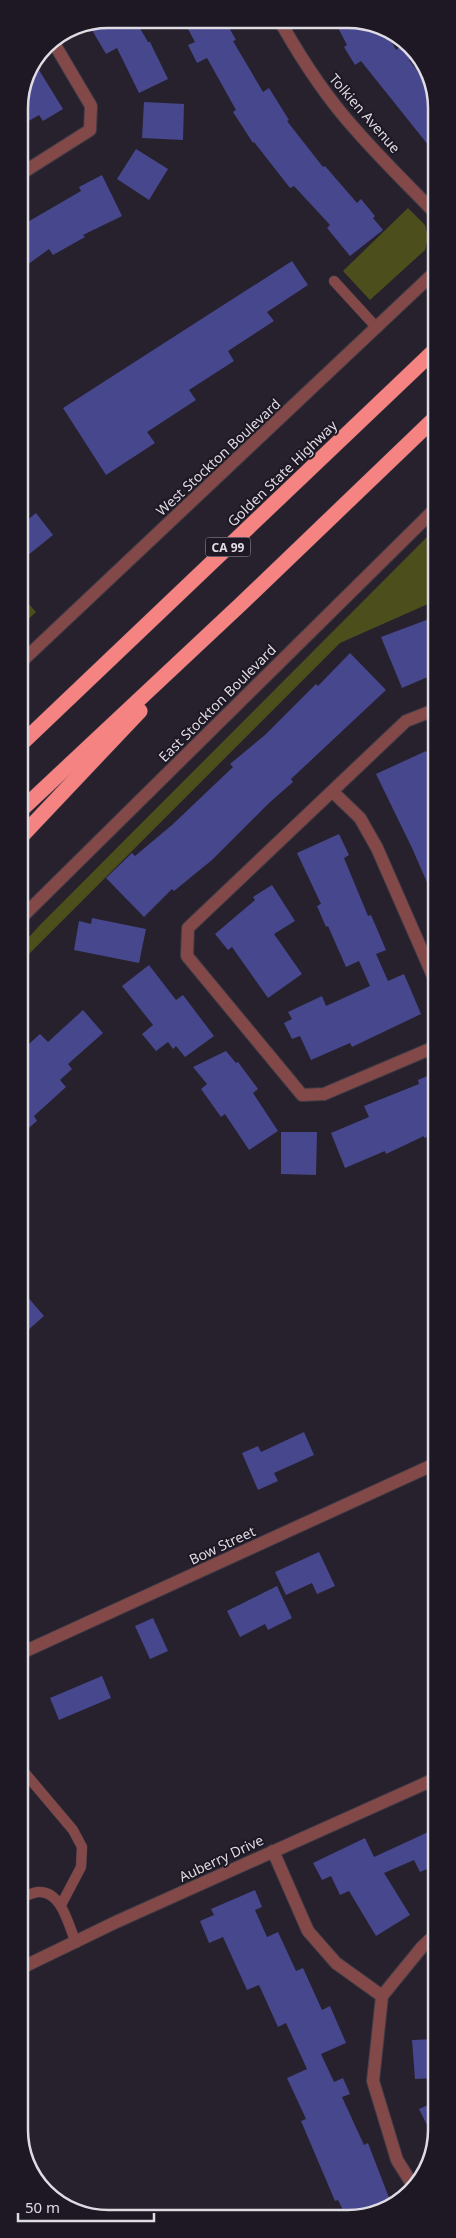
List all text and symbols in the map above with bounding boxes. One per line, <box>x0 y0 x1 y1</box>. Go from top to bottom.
street label: Tolkien Avenue <box>325 69 405 157</box>
street label: West Stockton Boulevard <box>152 394 284 520</box>
street label: Golden State Highway <box>223 415 342 530</box>
road number: CA 99 <box>206 538 250 556</box>
street label: East Stockton Boulevard <box>154 640 280 766</box>
street label: Bow Street <box>186 1521 258 1569</box>
street label: Auberry Drive <box>176 1830 266 1886</box>
scale bar <box>18 2190 154 2222</box>
text: 50 m <box>25 2197 60 2217</box>

